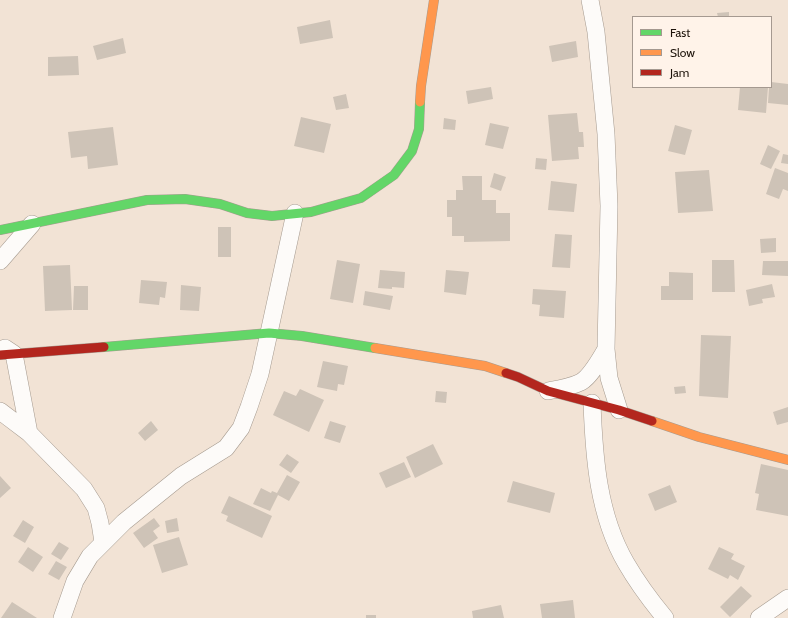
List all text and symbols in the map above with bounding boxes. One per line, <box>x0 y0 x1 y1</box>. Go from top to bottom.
legend <box>632 16 772 88</box>
text: Fast <box>670 25 690 40</box>
text: Slow <box>670 45 695 60</box>
text: Jam <box>670 65 689 80</box>

